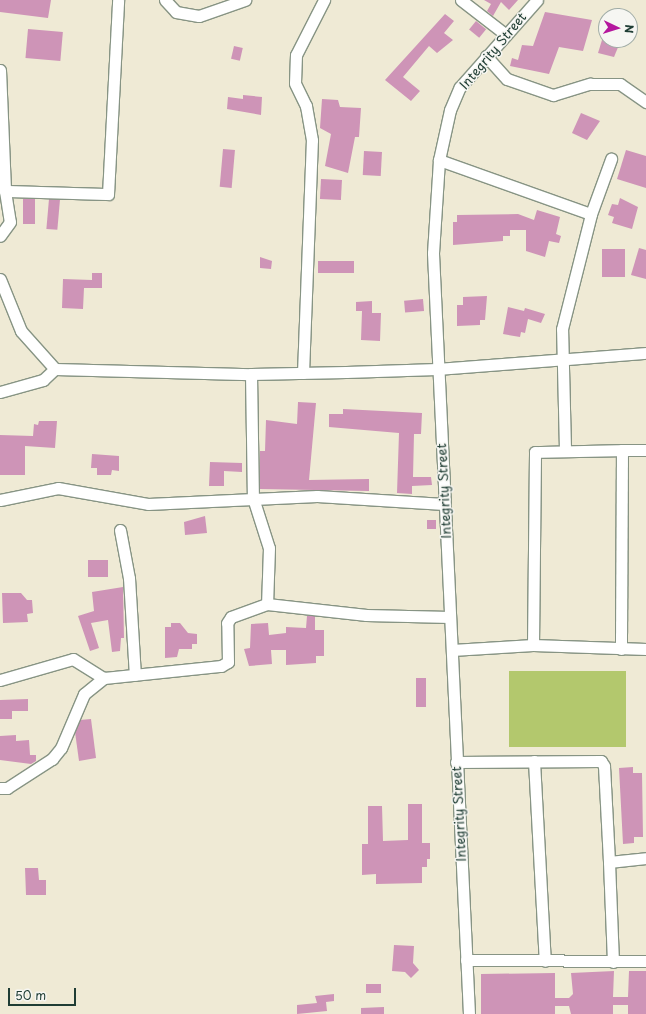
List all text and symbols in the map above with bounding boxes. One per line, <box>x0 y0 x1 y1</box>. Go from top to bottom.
north arrow <box>598 8 638 48</box>
street label: Integrity Street <box>456 9 530 93</box>
text: N <box>621 24 638 34</box>
street label: Integrity Street <box>434 442 454 540</box>
street label: Integrity Street <box>449 765 469 863</box>
scale bar <box>10 980 78 1006</box>
text: 50 m <box>15 986 46 1004</box>

